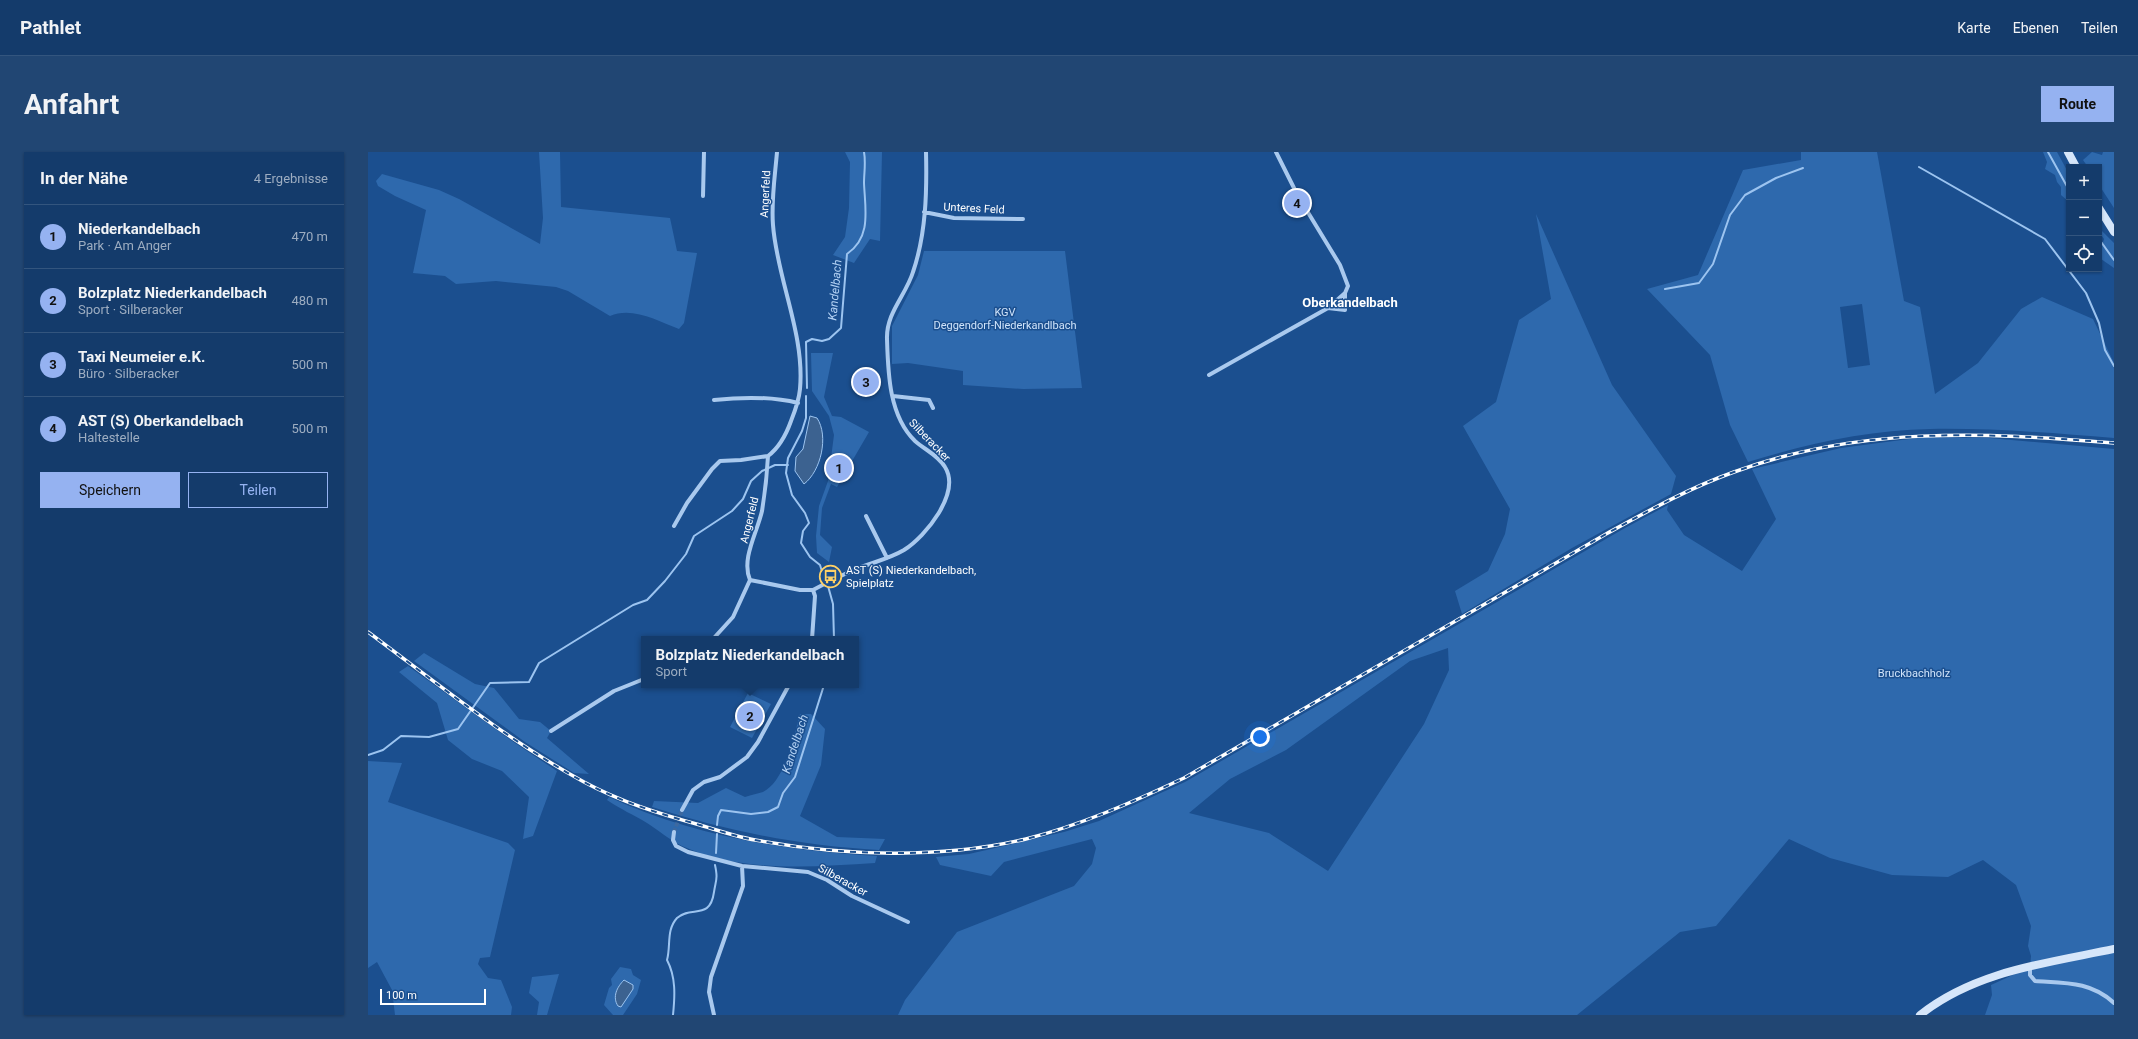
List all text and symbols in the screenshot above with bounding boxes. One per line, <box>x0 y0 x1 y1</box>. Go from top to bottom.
text: Pathlet <box>20 16 81 39</box>
text: Karte <box>1957 20 1991 36</box>
text: Ebenen <box>2013 20 2059 36</box>
text: Teilen <box>2081 20 2118 36</box>
button: Route <box>2041 86 2114 122</box>
text: Anfahrt <box>24 88 119 121</box>
map controls <box>2066 164 2102 272</box>
button: + <box>2066 164 2102 200</box>
text: In der Nähe <box>40 168 128 188</box>
street label: Angerfeld <box>758 170 773 218</box>
text: 4 Ergebnisse <box>254 171 328 186</box>
pin: 4 <box>1284 188 1310 218</box>
street label: Unteres Feld <box>943 200 1005 217</box>
button: − <box>2066 200 2102 236</box>
text: Niederkandelbach <box>78 220 200 238</box>
text: 1 <box>49 229 57 244</box>
text: 470 m <box>291 229 328 244</box>
button: locate <box>2066 236 2102 272</box>
text: Park · Am Anger <box>78 238 171 253</box>
water label: Kandelbach <box>825 259 845 321</box>
text: Bolzplatz Niederkandelbach <box>78 284 267 302</box>
text: 2 <box>49 293 57 308</box>
text: 480 m <box>291 293 328 308</box>
district label: Oberkandelbach <box>1302 295 1398 310</box>
text: Sport · Silberacker <box>78 302 183 317</box>
park label: KGV Deggendorf-Niederkandlbach <box>933 306 1077 332</box>
text: Taxi Neumeier e.K. <box>78 348 205 366</box>
text: 3 <box>49 357 57 372</box>
text: 500 m <box>291 357 328 372</box>
text: Büro · Silberacker <box>78 366 179 381</box>
pin: 3 <box>853 367 879 397</box>
text: AST (S) Oberkandelbach <box>78 412 243 430</box>
street label: Silberacker <box>906 416 953 465</box>
text: 4 <box>49 421 57 436</box>
text: 500 m <box>291 421 328 436</box>
text: Haltestelle <box>78 430 140 445</box>
pin: 1 <box>826 453 852 483</box>
button: Speichern <box>40 472 180 508</box>
button: Teilen <box>188 472 328 508</box>
street label: Angerfeld <box>737 496 762 545</box>
bus stop icon: AST (S) Niederkandelbach, Spielplatz <box>817 563 843 589</box>
place label: AST (S) Niederkandelbach, Spielplatz <box>846 564 976 590</box>
popup <box>641 636 859 688</box>
text: Bolzplatz Niederkandelbach <box>656 646 844 664</box>
text: Sport <box>656 664 687 679</box>
park label: Bruckbachholz <box>1878 667 1951 680</box>
pin: 2 <box>737 701 763 731</box>
water label: Kandelbach <box>779 713 811 775</box>
your location <box>1250 727 1270 747</box>
street label: Silberacker <box>816 862 870 899</box>
scale bar <box>380 987 486 1006</box>
text: 100 m <box>386 989 417 1002</box>

